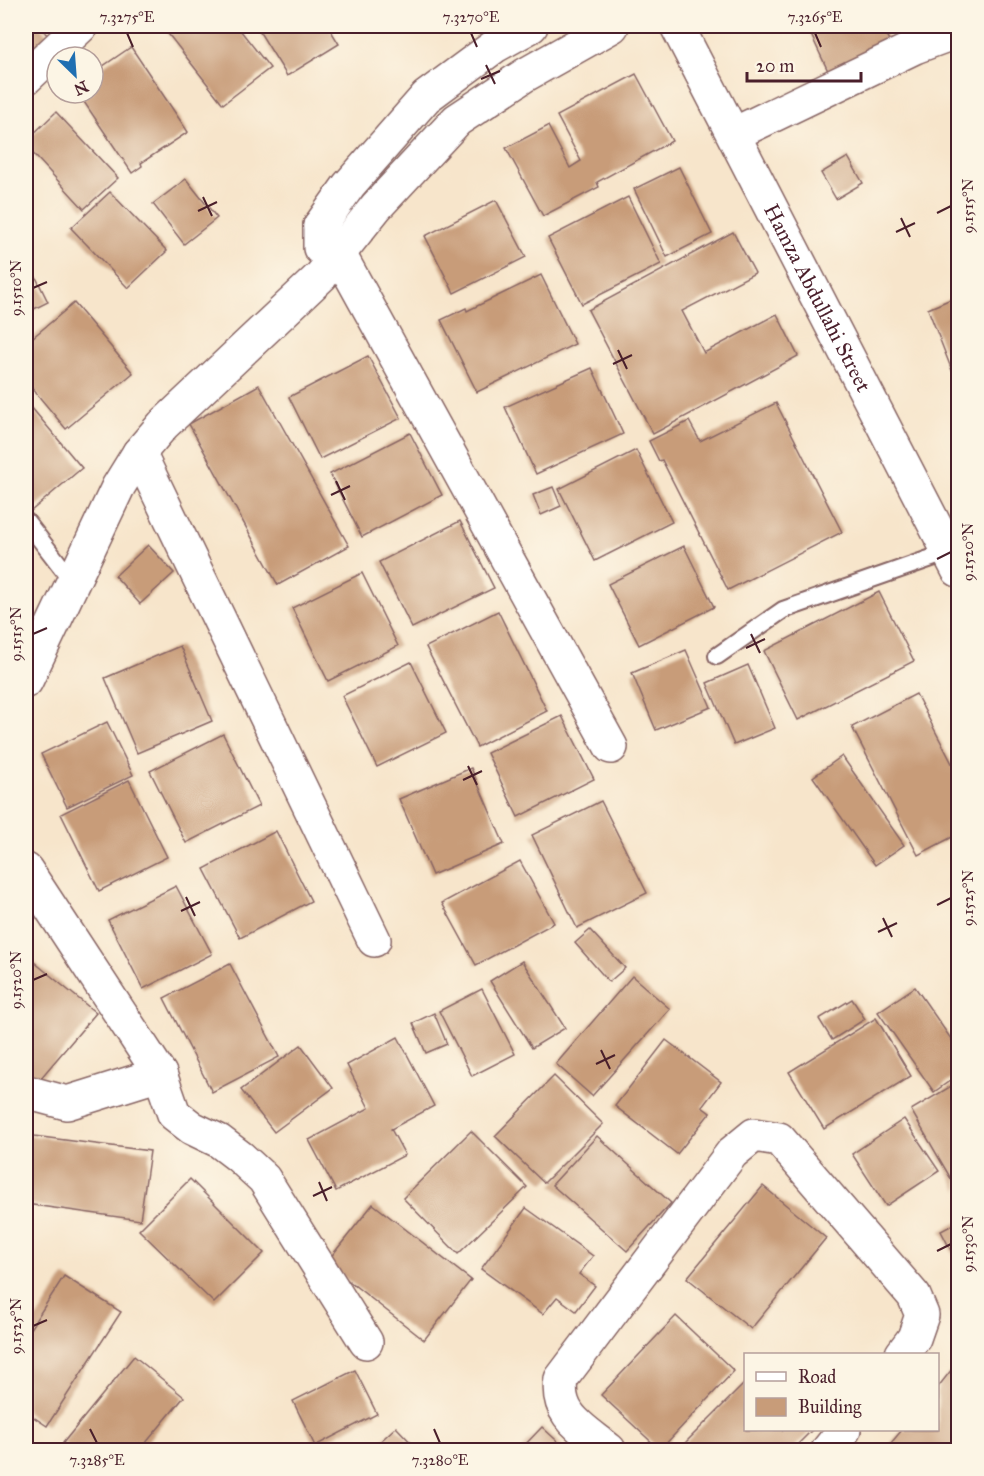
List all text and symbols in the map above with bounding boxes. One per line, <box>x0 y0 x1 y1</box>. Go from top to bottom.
text: 7.3275°E <box>99 8 155 26</box>
text: 7.3270°E <box>443 8 500 26</box>
text: 7.3265°E <box>787 8 843 26</box>
north arrow <box>45 45 105 105</box>
scale bar <box>747 45 861 83</box>
text: 20 m <box>756 55 794 77</box>
text: N <box>71 77 91 100</box>
text: 9.1515°N <box>959 178 977 233</box>
street label: Hamza Abdullahi Street <box>758 199 877 397</box>
text: 9.1510°N <box>7 259 25 316</box>
text: 9.1520°N <box>959 523 977 581</box>
text: 9.1515°N <box>7 606 25 661</box>
text: 9.1525°N <box>959 870 977 926</box>
text: 9.1520°N <box>7 951 25 1009</box>
text: 9.1530°N <box>959 1215 977 1272</box>
text: 9.1525°N <box>7 1298 25 1354</box>
legend <box>744 1353 939 1431</box>
text: Road <box>798 1366 836 1388</box>
text: Building <box>798 1396 862 1419</box>
text: 7.3285°E <box>69 1451 125 1469</box>
text: 7.3280°E <box>411 1451 469 1469</box>

